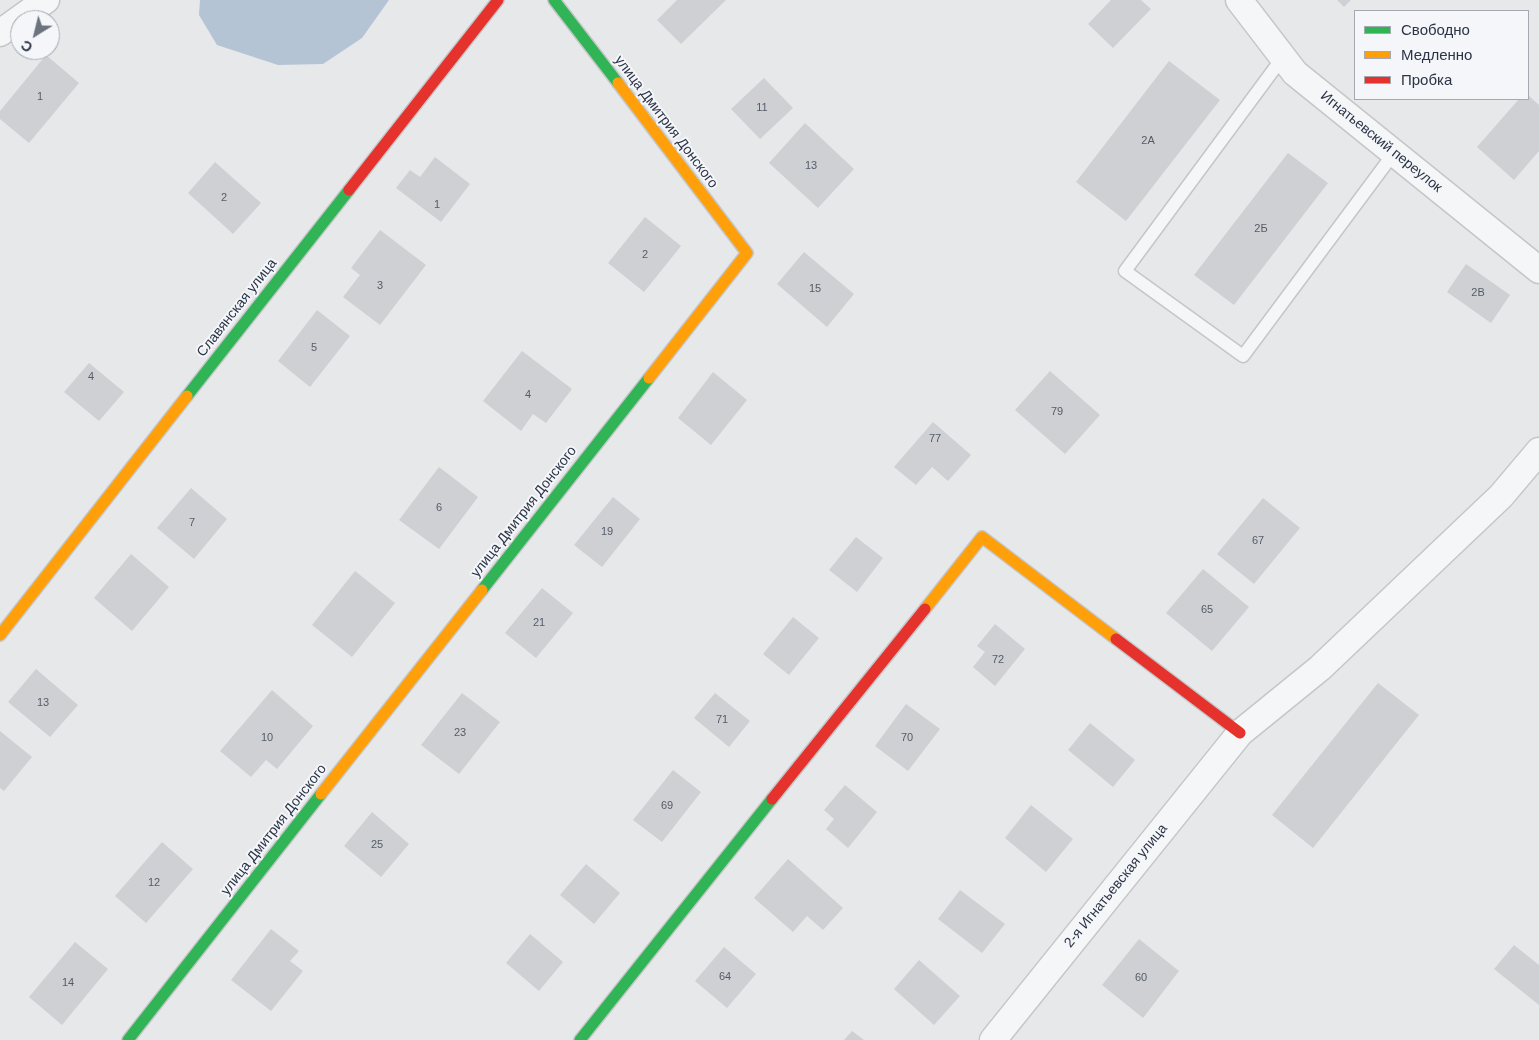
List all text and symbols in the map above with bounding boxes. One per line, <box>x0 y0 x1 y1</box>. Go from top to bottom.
north arrow <box>10 10 60 60</box>
legend <box>1354 10 1529 100</box>
text: Свободно <box>1401 21 1470 38</box>
text: С <box>18 37 36 56</box>
text: Медленно <box>1401 46 1472 63</box>
street label: улица Дмитрия Донского <box>611 52 721 192</box>
text: Пробка <box>1401 71 1452 88</box>
street label: Игнатьевский переулок <box>1317 88 1445 196</box>
house number: 1 <box>37 90 43 104</box>
house number: 11 <box>756 101 768 115</box>
house number: 2А <box>1141 134 1155 148</box>
house number: 13 <box>805 159 817 173</box>
house number: 2 <box>221 191 227 205</box>
house number: 1 <box>434 198 440 212</box>
house number: 2Б <box>1254 222 1268 236</box>
house number: 2 <box>642 248 648 262</box>
street label: Славянская улица <box>193 256 281 360</box>
house number: 3 <box>377 279 383 293</box>
house number: 15 <box>809 282 821 296</box>
house number: 2В <box>1471 286 1485 300</box>
house number: 5 <box>311 341 317 355</box>
house number: 4 <box>88 370 94 384</box>
house number: 4 <box>525 388 531 402</box>
house number: 79 <box>1051 405 1063 419</box>
house number: 77 <box>929 432 941 446</box>
street label: улица Дмитрия Донского <box>468 443 580 581</box>
house number: 6 <box>436 501 442 515</box>
house number: 7 <box>189 516 195 530</box>
house number: 19 <box>601 525 613 539</box>
house number: 67 <box>1252 534 1264 548</box>
house number: 65 <box>1201 603 1213 617</box>
house number: 21 <box>533 616 545 630</box>
house number: 72 <box>992 653 1004 667</box>
house number: 13 <box>37 696 49 710</box>
house number: 71 <box>716 713 728 727</box>
house number: 23 <box>454 726 466 740</box>
house number: 10 <box>261 731 273 745</box>
house number: 70 <box>901 731 913 745</box>
street label: улица Дмитрия Донского <box>218 761 330 899</box>
house number: 69 <box>661 799 673 813</box>
street label: 2-я Игнатьевская улица <box>1061 821 1171 951</box>
house number: 25 <box>371 838 383 852</box>
house number: 12 <box>148 876 160 890</box>
house number: 64 <box>719 970 731 984</box>
house number: 60 <box>1135 971 1147 985</box>
house number: 14 <box>62 976 74 990</box>

